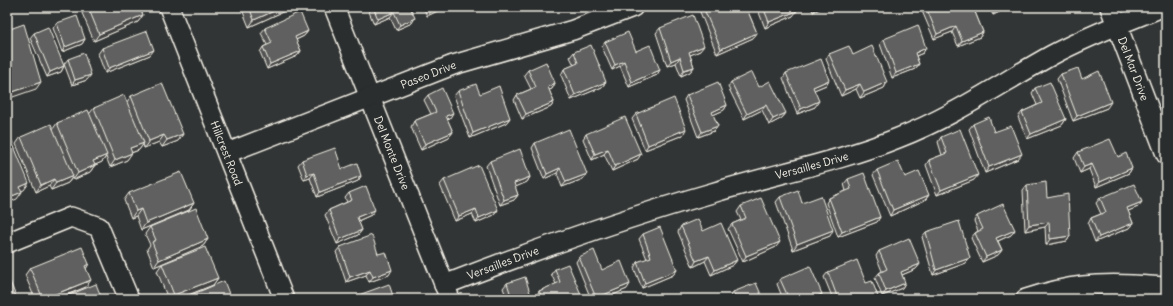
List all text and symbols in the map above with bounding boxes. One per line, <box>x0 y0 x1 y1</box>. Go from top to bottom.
street label: Del Mar Drive <box>1115 35 1152 103</box>
street label: Paseo Drive <box>398 57 458 92</box>
street label: Del Monte Drive <box>371 114 413 192</box>
street label: Hillcrest Road <box>208 119 246 188</box>
street label: Versailles Drive <box>774 149 850 182</box>
street label: Versailles Drive <box>465 243 541 282</box>

